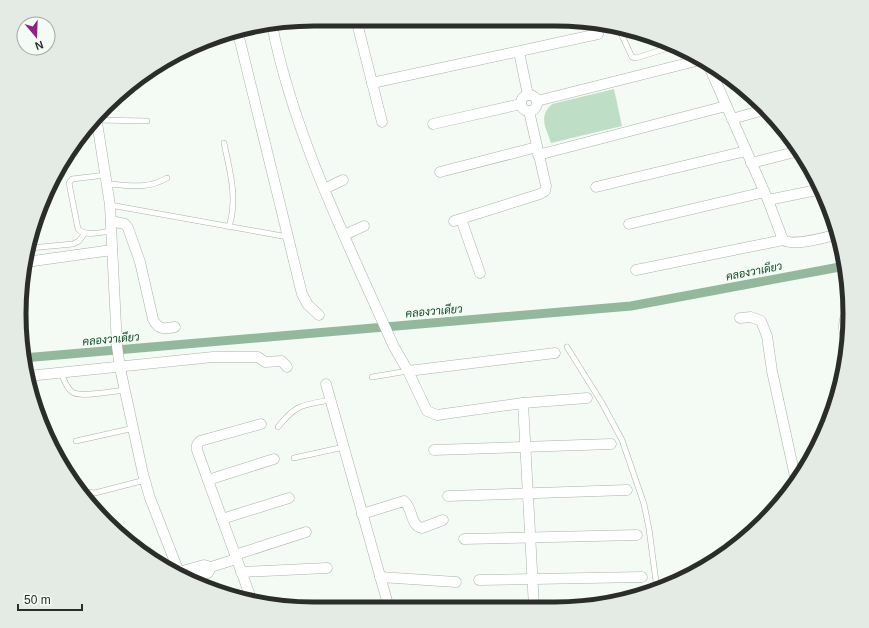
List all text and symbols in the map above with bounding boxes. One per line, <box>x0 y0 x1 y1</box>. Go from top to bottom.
north arrow <box>16 16 56 56</box>
text: N <box>33 38 45 52</box>
water label: คลองวาเดียว <box>724 258 784 282</box>
water label: คลองวาเดียว <box>405 301 463 319</box>
water label: คลองวาเดียว <box>82 329 140 347</box>
scale bar <box>18 586 82 612</box>
text: 50 m <box>24 593 51 607</box>

